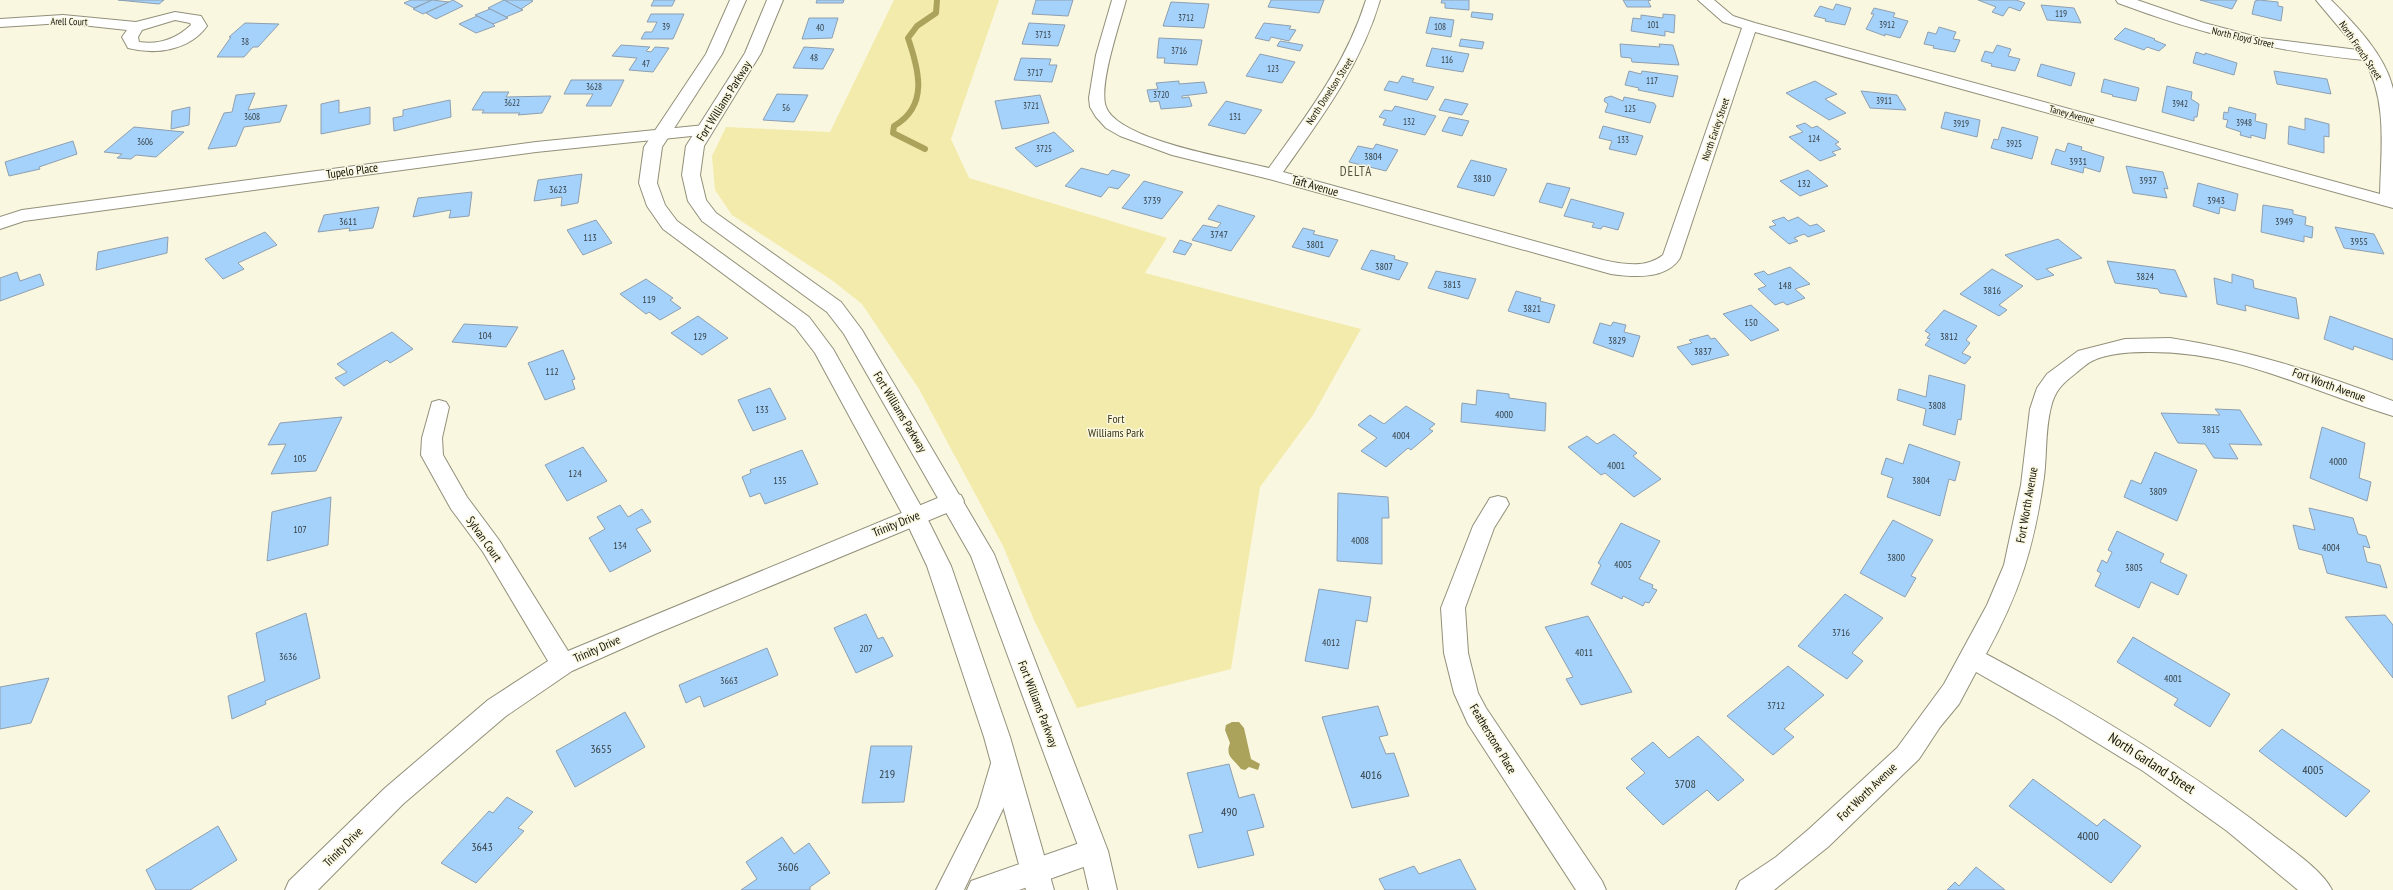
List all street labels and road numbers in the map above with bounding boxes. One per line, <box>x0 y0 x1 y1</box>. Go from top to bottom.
street label: Arell Court <box>50 15 88 28</box>
street label: North French Street <box>2336 18 2385 82</box>
street label: North Floyd Street <box>2210 24 2276 51</box>
street label: North Donelson Street <box>1303 55 1356 127</box>
street label: Fort Williams Parkway <box>693 57 754 144</box>
street label: North Earley Street <box>1699 96 1732 162</box>
street label: Taney Avenue <box>2048 102 2096 127</box>
street label: Tupelo Place <box>325 159 379 182</box>
street label: Taft Avenue <box>1290 172 1340 199</box>
street label: Fort Worth Avenue <box>2290 364 2368 405</box>
street label: Fort Williams Parkway <box>870 369 931 455</box>
street label: Fort Worth Avenue <box>2012 466 2041 544</box>
street label: Trinity Drive <box>870 507 922 540</box>
street label: Sylvan Court <box>463 513 506 565</box>
street label: Trinity Drive <box>571 632 623 666</box>
street label: Fort Williams Parkway <box>1015 658 1062 750</box>
street label: Featherstone Place <box>1467 701 1520 776</box>
street label: North Garland Street <box>2105 728 2199 798</box>
street label: Fort Worth Avenue <box>1834 760 1900 824</box>
street label: Trinity Drive <box>320 824 366 870</box>

